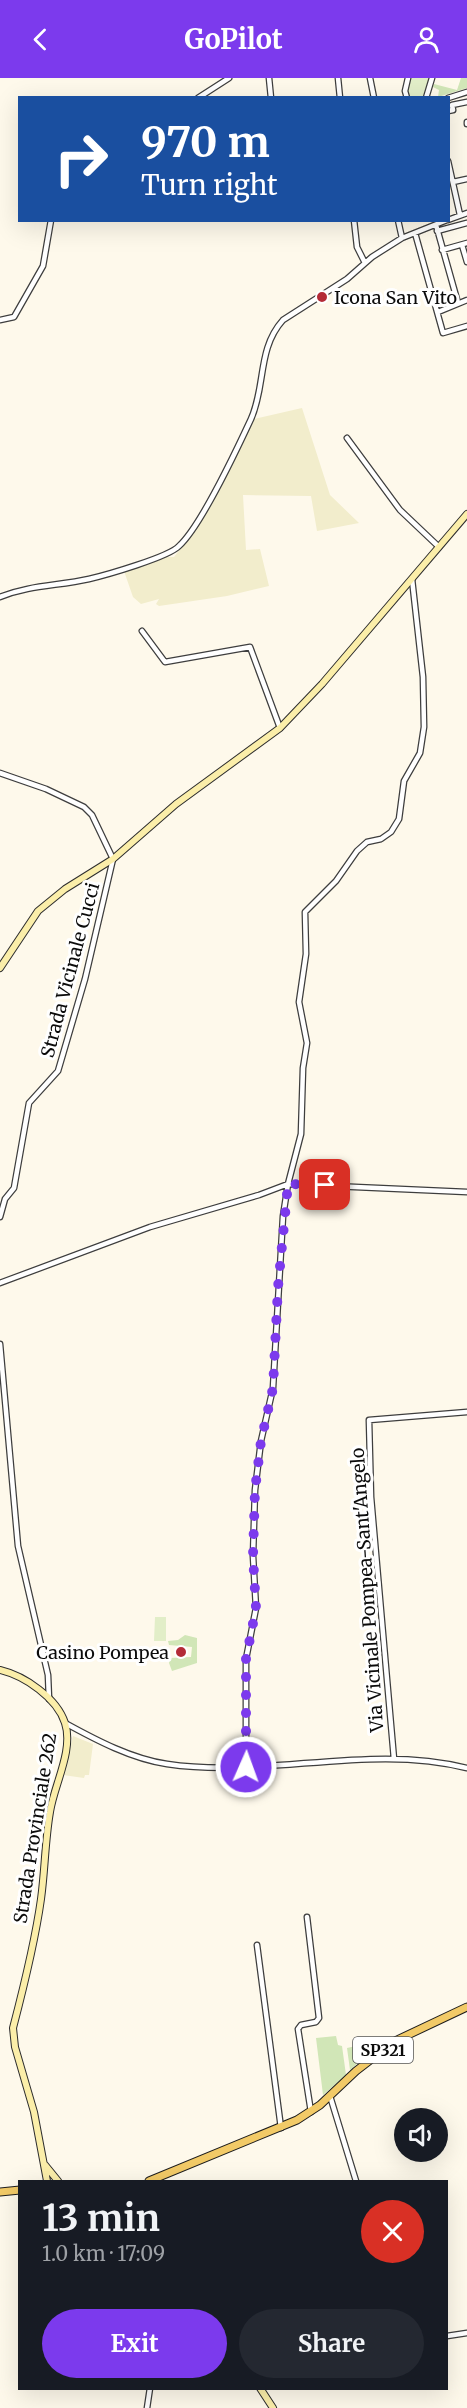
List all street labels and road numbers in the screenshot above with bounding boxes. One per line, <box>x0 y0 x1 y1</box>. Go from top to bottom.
street label: Strada Vicinale Cucci <box>36 880 104 1060</box>
street label: Via Vicinale Pompea-Sant'Angelo <box>346 1447 388 1734</box>
street label: Strada Provinciale 262 <box>9 1731 61 1925</box>
road number: SP321 <box>353 2037 413 2063</box>

